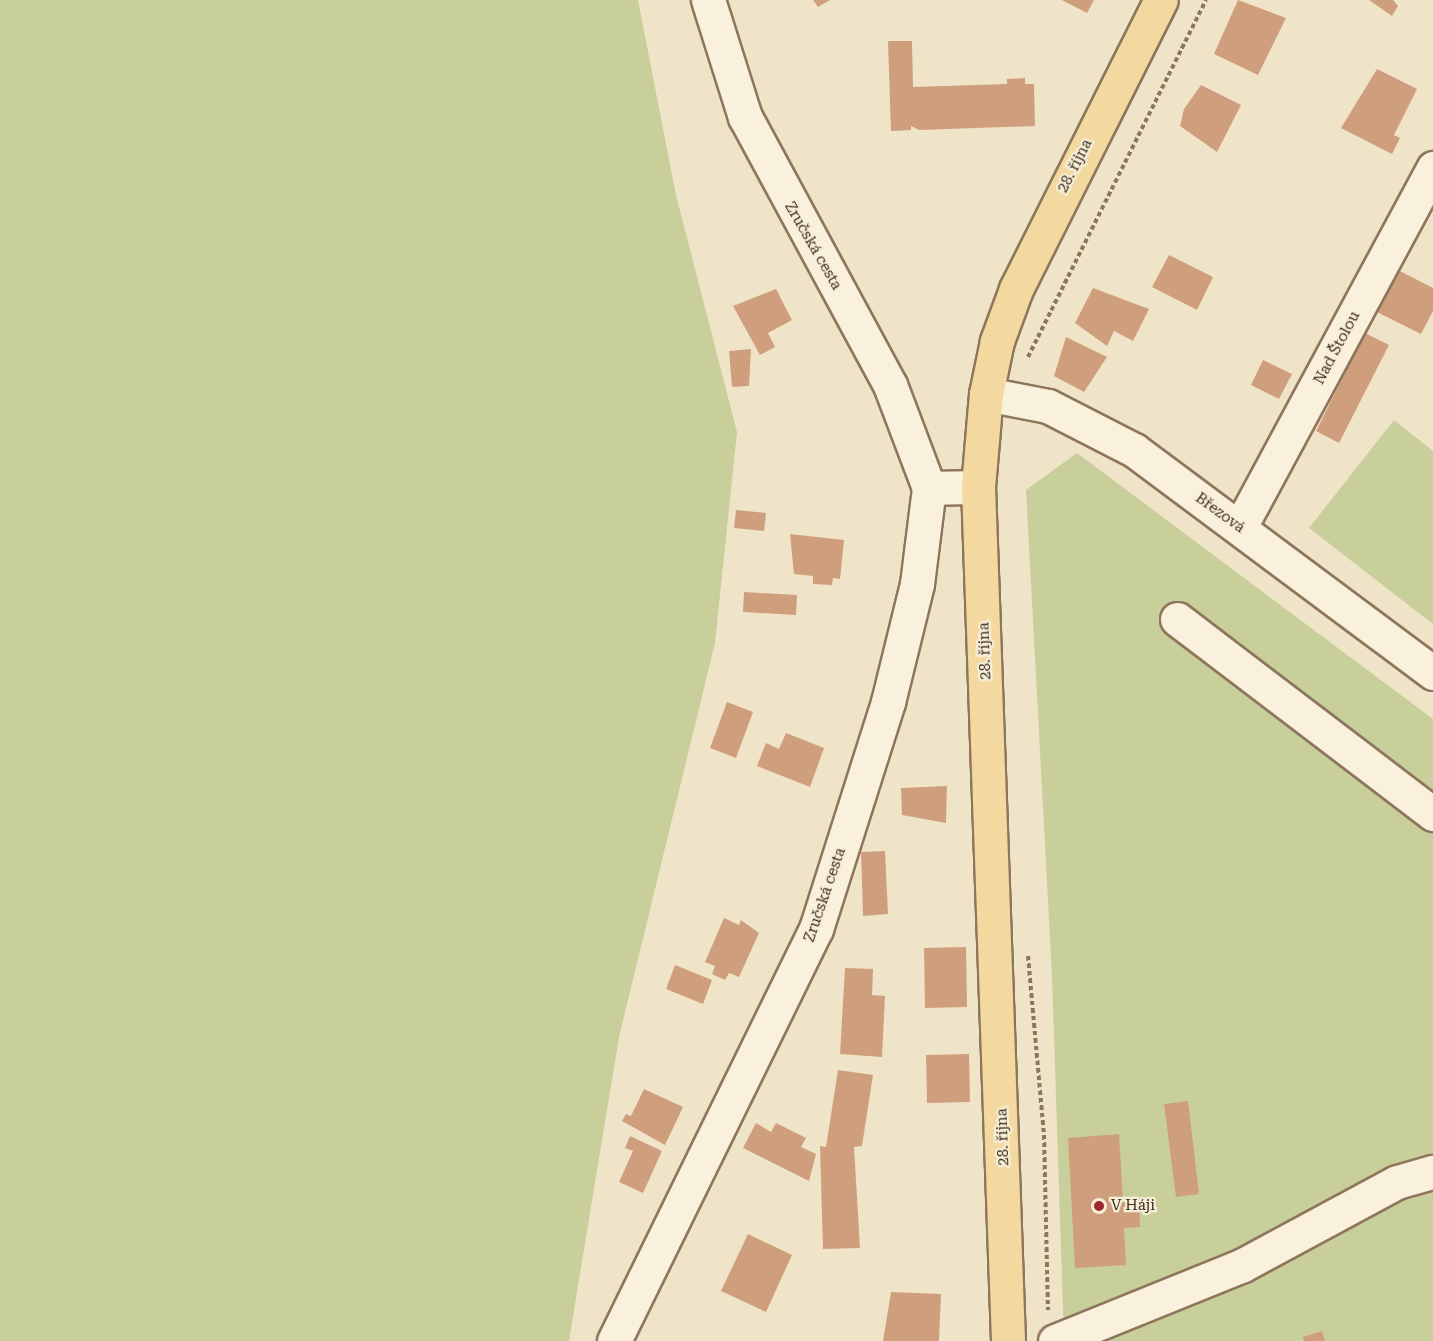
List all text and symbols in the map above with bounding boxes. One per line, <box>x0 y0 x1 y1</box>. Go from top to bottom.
street label: 28. října <box>1054 136 1096 196</box>
street label: Zručská cesta <box>781 199 845 293</box>
street label: Nad Štolou <box>1310 308 1364 388</box>
street label: Březová <box>1192 489 1248 537</box>
street label: 28. října <box>975 622 995 680</box>
street label: Zručská cesta <box>800 845 850 945</box>
street label: 28. října <box>993 1108 1013 1166</box>
place label: V Háji <box>1111 1197 1155 1215</box>
marker: V Háji <box>1092 1199 1106 1213</box>

